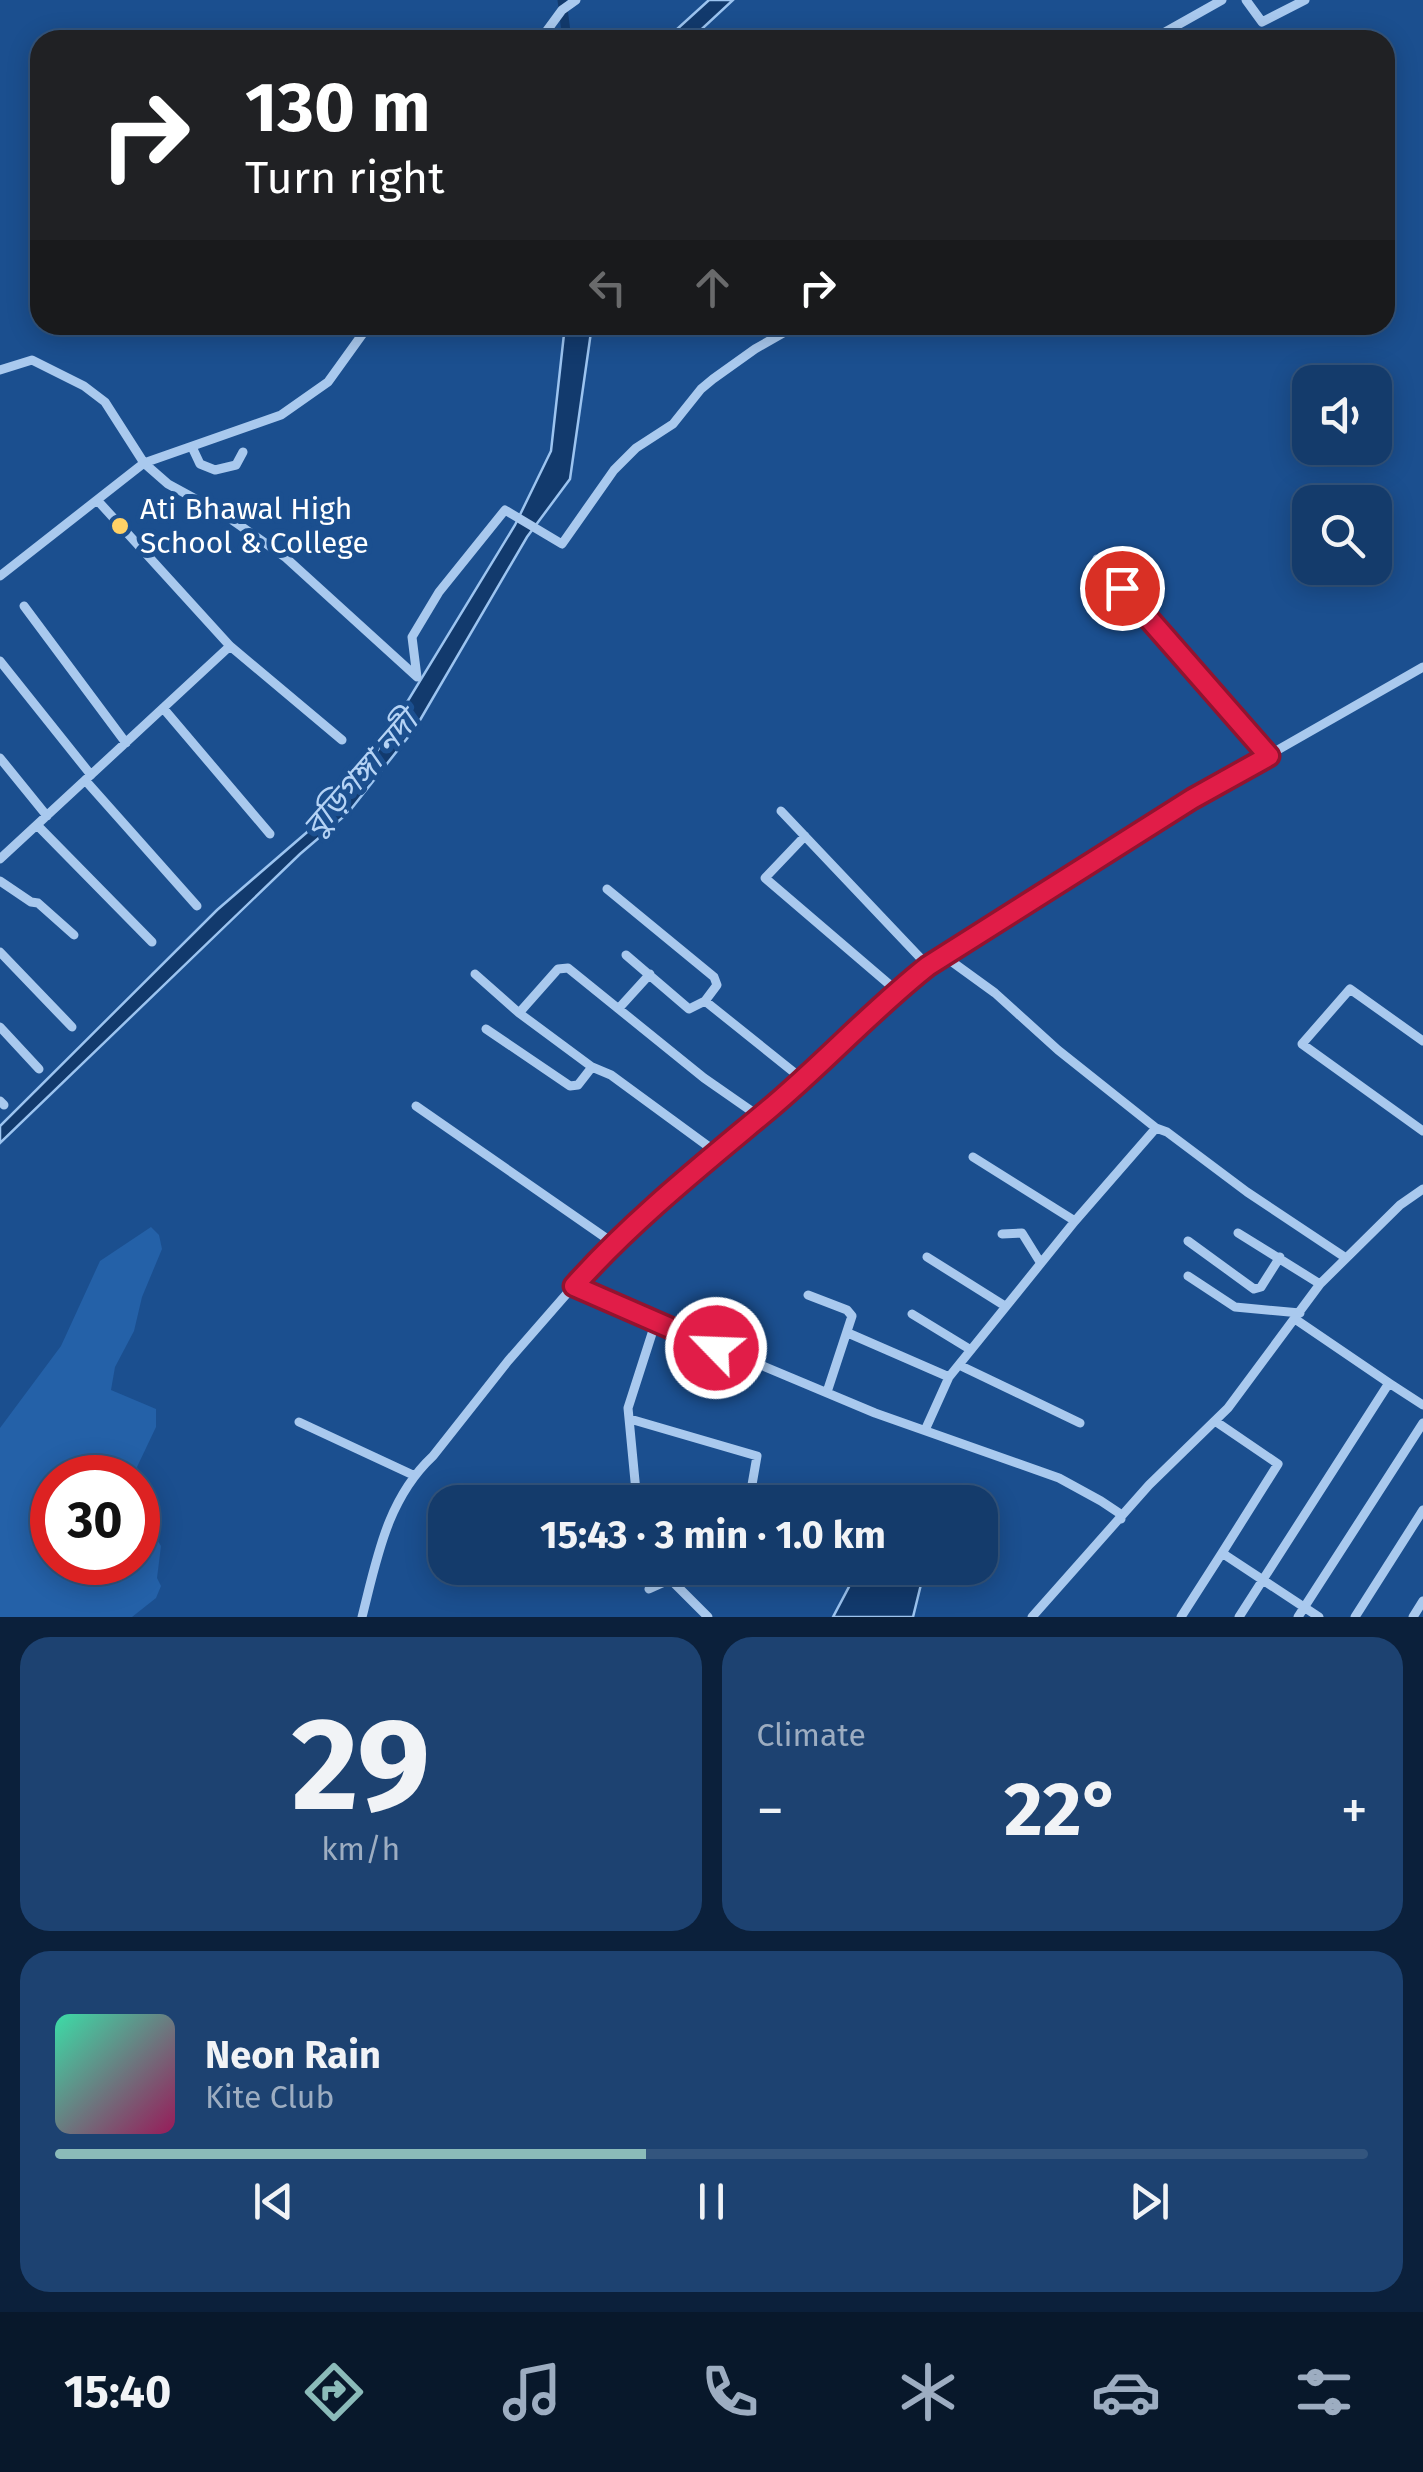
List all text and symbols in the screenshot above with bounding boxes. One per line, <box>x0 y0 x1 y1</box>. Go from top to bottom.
text: 130 m <box>245 66 431 150</box>
icon: right <box>80 70 210 200</box>
text: Turn right <box>245 151 444 205</box>
icon: left <box>580 260 635 315</box>
icon: ahead <box>685 260 740 315</box>
icon: right <box>790 260 845 315</box>
map controls <box>1292 365 1392 585</box>
button: sound <box>1292 365 1392 465</box>
button: search <box>1292 485 1392 585</box>
place label: Ati Bhawal High School & College <box>140 491 369 561</box>
marker: Ati Bhawal High School & College <box>109 515 131 537</box>
pin <box>1080 546 1165 631</box>
icon: arrive <box>1095 561 1150 616</box>
water label: বুড়িগঙ্গা নদী <box>295 699 429 845</box>
position arrow <box>664 1296 768 1400</box>
speed limit sign: 30 <box>30 1455 160 1585</box>
text: 15:43 · 3 min · 1.0 km <box>540 1512 886 1558</box>
text: 29 <box>291 1687 430 1843</box>
text: Climate <box>757 1716 866 1754</box>
text: 22° <box>1004 1765 1121 1855</box>
text: − <box>757 1778 784 1844</box>
text: + <box>1341 1778 1368 1844</box>
text: km/h <box>321 1830 400 1868</box>
text: Neon Rain <box>205 2032 381 2078</box>
text: Kite Club <box>205 2078 334 2116</box>
icon: previous <box>246 2174 301 2229</box>
icon: pause <box>684 2174 739 2229</box>
icon: next <box>1122 2174 1177 2229</box>
icon: directions <box>299 2357 369 2427</box>
icon: music <box>497 2357 567 2427</box>
icon: phone <box>695 2357 765 2427</box>
icon: climate <box>893 2357 963 2427</box>
icon: car <box>1091 2357 1161 2427</box>
icon: filters <box>1289 2357 1359 2427</box>
text: 15:40 <box>64 2365 171 2419</box>

